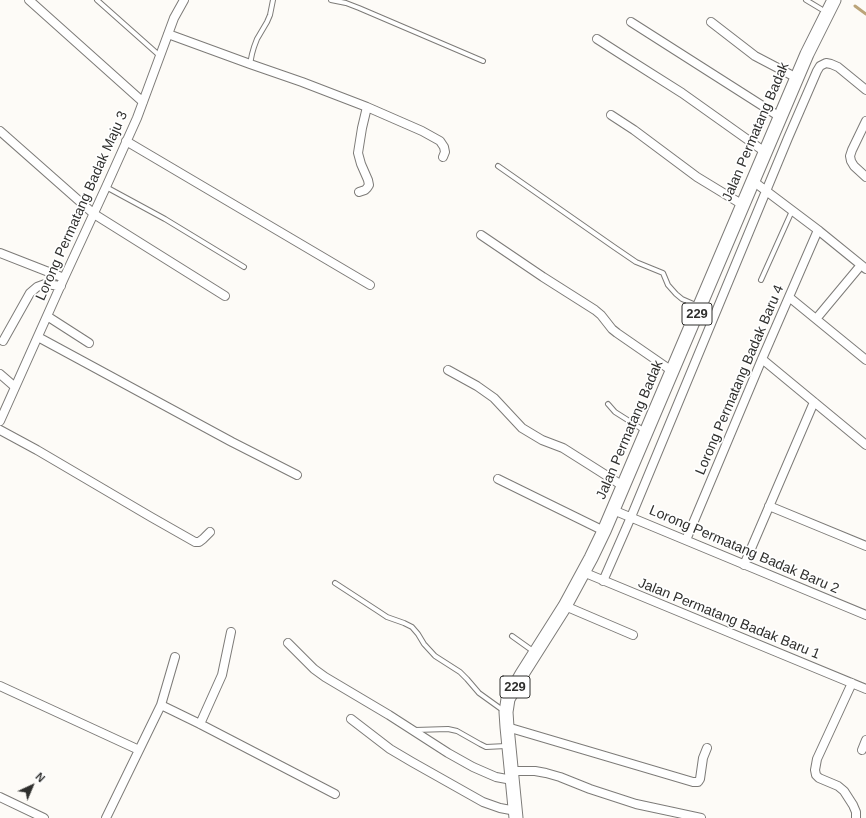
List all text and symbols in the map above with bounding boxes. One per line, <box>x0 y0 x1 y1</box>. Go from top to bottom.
street label: Jalan Permatang Badak <box>719 60 793 204</box>
street label: Lorong Permatang Badak Maju 3 <box>33 109 131 303</box>
street label: Lorong Permatang Badak Baru 4 <box>692 283 788 477</box>
road number: 229 <box>682 303 712 325</box>
street label: Jalan Permatang Badak <box>593 358 667 502</box>
street label: Lorong Permatang Badak Baru 2 <box>647 502 841 598</box>
street label: Jalan Permatang Badak Baru 1 <box>636 575 822 663</box>
road number: 229 <box>500 676 530 698</box>
north arrow <box>12 766 52 806</box>
text: N <box>33 770 47 784</box>

